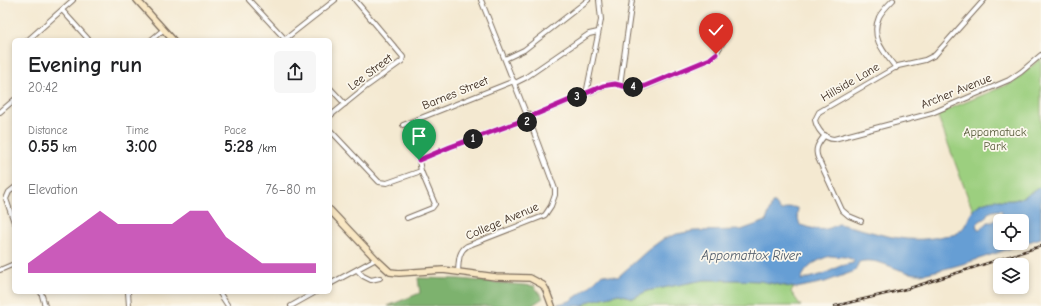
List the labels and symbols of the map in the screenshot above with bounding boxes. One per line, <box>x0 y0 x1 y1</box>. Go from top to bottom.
pin <box>699 13 733 54</box>
street label: Lee Street <box>345 50 395 93</box>
street label: Hillside Lane <box>818 60 882 104</box>
street label: Archer Avenue <box>919 70 993 112</box>
street label: Barnes Street <box>420 73 491 113</box>
pin: 4 <box>623 77 643 97</box>
pin: 3 <box>567 87 587 107</box>
pin: 2 <box>517 112 537 132</box>
pin <box>402 119 436 160</box>
park label: Appamatuck Park <box>963 125 1027 153</box>
pin: 1 <box>463 129 483 149</box>
street label: College Avenue <box>463 199 541 243</box>
water label: Appomattox River <box>701 248 801 263</box>

